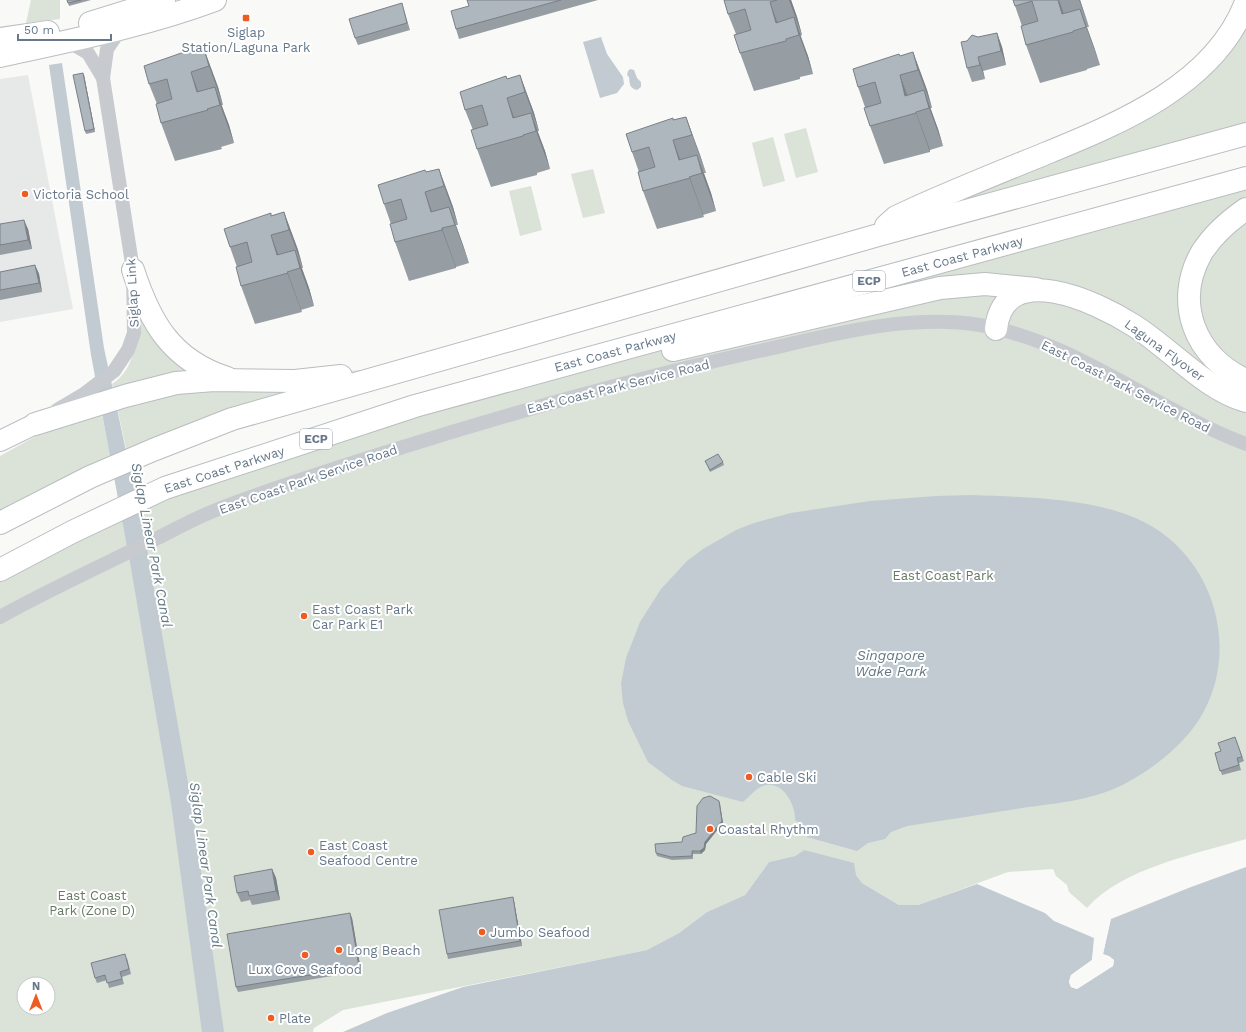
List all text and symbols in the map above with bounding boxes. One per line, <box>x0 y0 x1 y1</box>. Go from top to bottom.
marker: Siglap Station/Laguna Park <box>241 13 251 23</box>
scale bar <box>18 16 111 42</box>
text: 50 m <box>24 23 54 37</box>
place label: Siglap Station/Laguna Park <box>182 25 311 55</box>
place label: Victoria School <box>33 187 129 202</box>
marker: Victoria School <box>20 189 30 199</box>
street label: East Coast Parkway <box>900 233 1025 280</box>
street label: Siglap Link <box>123 257 142 328</box>
road number: ECP <box>853 271 885 291</box>
street label: Laguna Flyover <box>1122 316 1208 384</box>
street label: East Coast Parkway <box>553 328 678 375</box>
street label: East Coast Park Service Road <box>1039 337 1213 436</box>
street label: East Coast Park Service Road <box>525 357 711 416</box>
road number: ECP <box>300 429 332 449</box>
street label: East Coast Park Service Road <box>217 442 399 517</box>
street label: East Coast Parkway <box>162 443 286 496</box>
water label: Siglap Linear Park Canal <box>128 461 176 629</box>
park label: East Coast Park <box>892 568 994 583</box>
place label: East Coast Park Car Park E1 <box>312 602 414 632</box>
marker: East Coast Park Car Park E1 <box>299 611 309 621</box>
water label: Singapore Wake Park <box>855 647 927 679</box>
place label: Cable Ski <box>757 770 817 785</box>
marker: Cable Ski <box>744 772 754 782</box>
water label: Siglap Linear Park Canal <box>186 781 226 949</box>
place label: Coastal Rhythm <box>718 822 819 837</box>
marker: Coastal Rhythm <box>705 824 715 834</box>
place label: East Coast Seafood Centre <box>319 838 418 868</box>
marker: East Coast Seafood Centre <box>306 847 316 857</box>
park label: East Coast Park (Zone D) <box>49 888 135 918</box>
place label: Jumbo Seafood <box>490 925 590 940</box>
marker: Jumbo Seafood <box>477 927 487 937</box>
place label: Long Beach <box>347 943 420 958</box>
marker: Long Beach <box>334 945 344 955</box>
marker: Lux Cove Seafood <box>300 950 310 960</box>
place label: Lux Cove Seafood <box>248 962 362 977</box>
north arrow <box>16 976 56 1016</box>
text: N <box>32 980 40 993</box>
place label: Plate <box>279 1011 311 1026</box>
marker: Plate <box>266 1013 276 1023</box>

